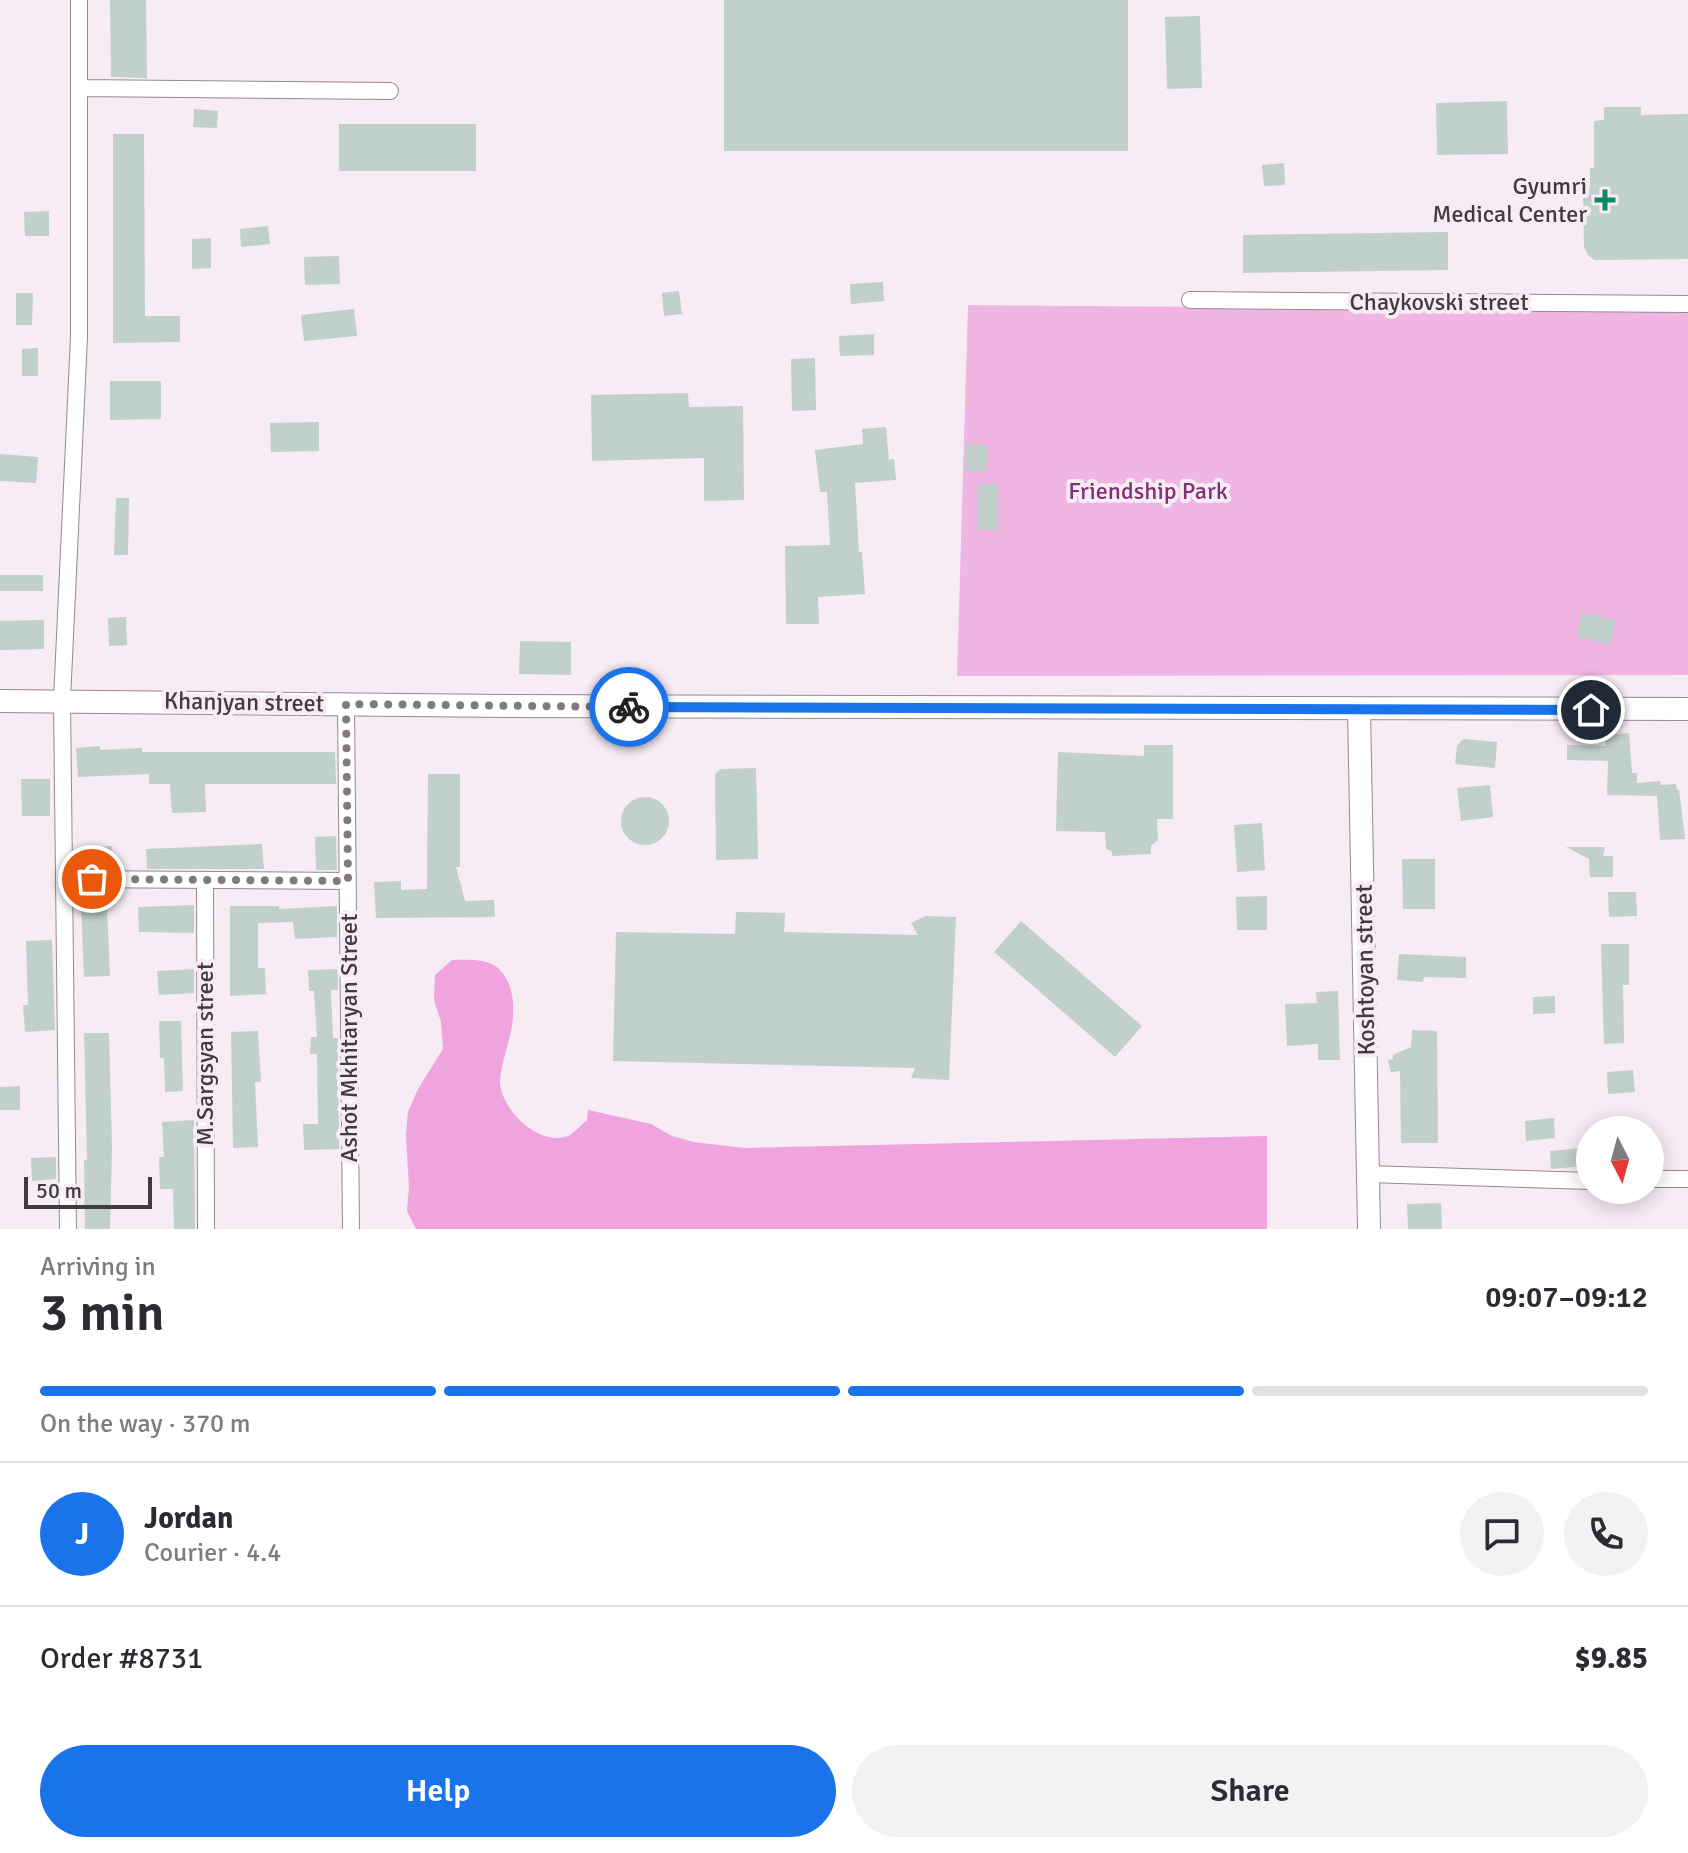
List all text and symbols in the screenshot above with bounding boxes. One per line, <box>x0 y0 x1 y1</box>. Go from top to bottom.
place label: Gyumri Medical Center <box>1432 171 1587 229</box>
marker: Gyumri Medical Center <box>1594 189 1616 211</box>
street label: Chaykovski street <box>1349 287 1529 317</box>
park label: Friendship Park <box>1068 476 1228 506</box>
courier <box>589 667 669 747</box>
pin <box>1557 676 1625 744</box>
icon: bike <box>607 685 651 729</box>
street label: Khanjyan street <box>164 686 324 718</box>
icon: home <box>1569 688 1613 732</box>
pin <box>58 845 126 913</box>
icon: bag <box>70 857 114 901</box>
street label: Koshtoyan street <box>1349 884 1381 1056</box>
street label: Ashot Mkhitaryan Street <box>334 913 364 1163</box>
street label: M.Sargsyan street <box>190 962 220 1146</box>
north arrow <box>1576 1116 1664 1204</box>
map controls <box>1576 1116 1664 1204</box>
scale bar <box>24 1173 152 1209</box>
text: 50 m <box>36 1177 82 1204</box>
text: Arriving in <box>40 1251 156 1283</box>
text: 09:07–09:12 <box>1485 1279 1648 1316</box>
text: 3 min <box>40 1281 165 1345</box>
text: On the way · 370 m <box>40 1408 250 1440</box>
button: chat <box>1460 1492 1544 1576</box>
button: phone <box>1564 1492 1648 1576</box>
text: Jordan <box>144 1500 233 1537</box>
text: J <box>75 1516 89 1553</box>
text: Courier · 4.4 <box>144 1537 281 1569</box>
text: Order #8731 <box>40 1640 203 1677</box>
text: $9.85 <box>1575 1640 1648 1677</box>
button: Help <box>40 1745 836 1837</box>
button: Share <box>852 1745 1648 1837</box>

